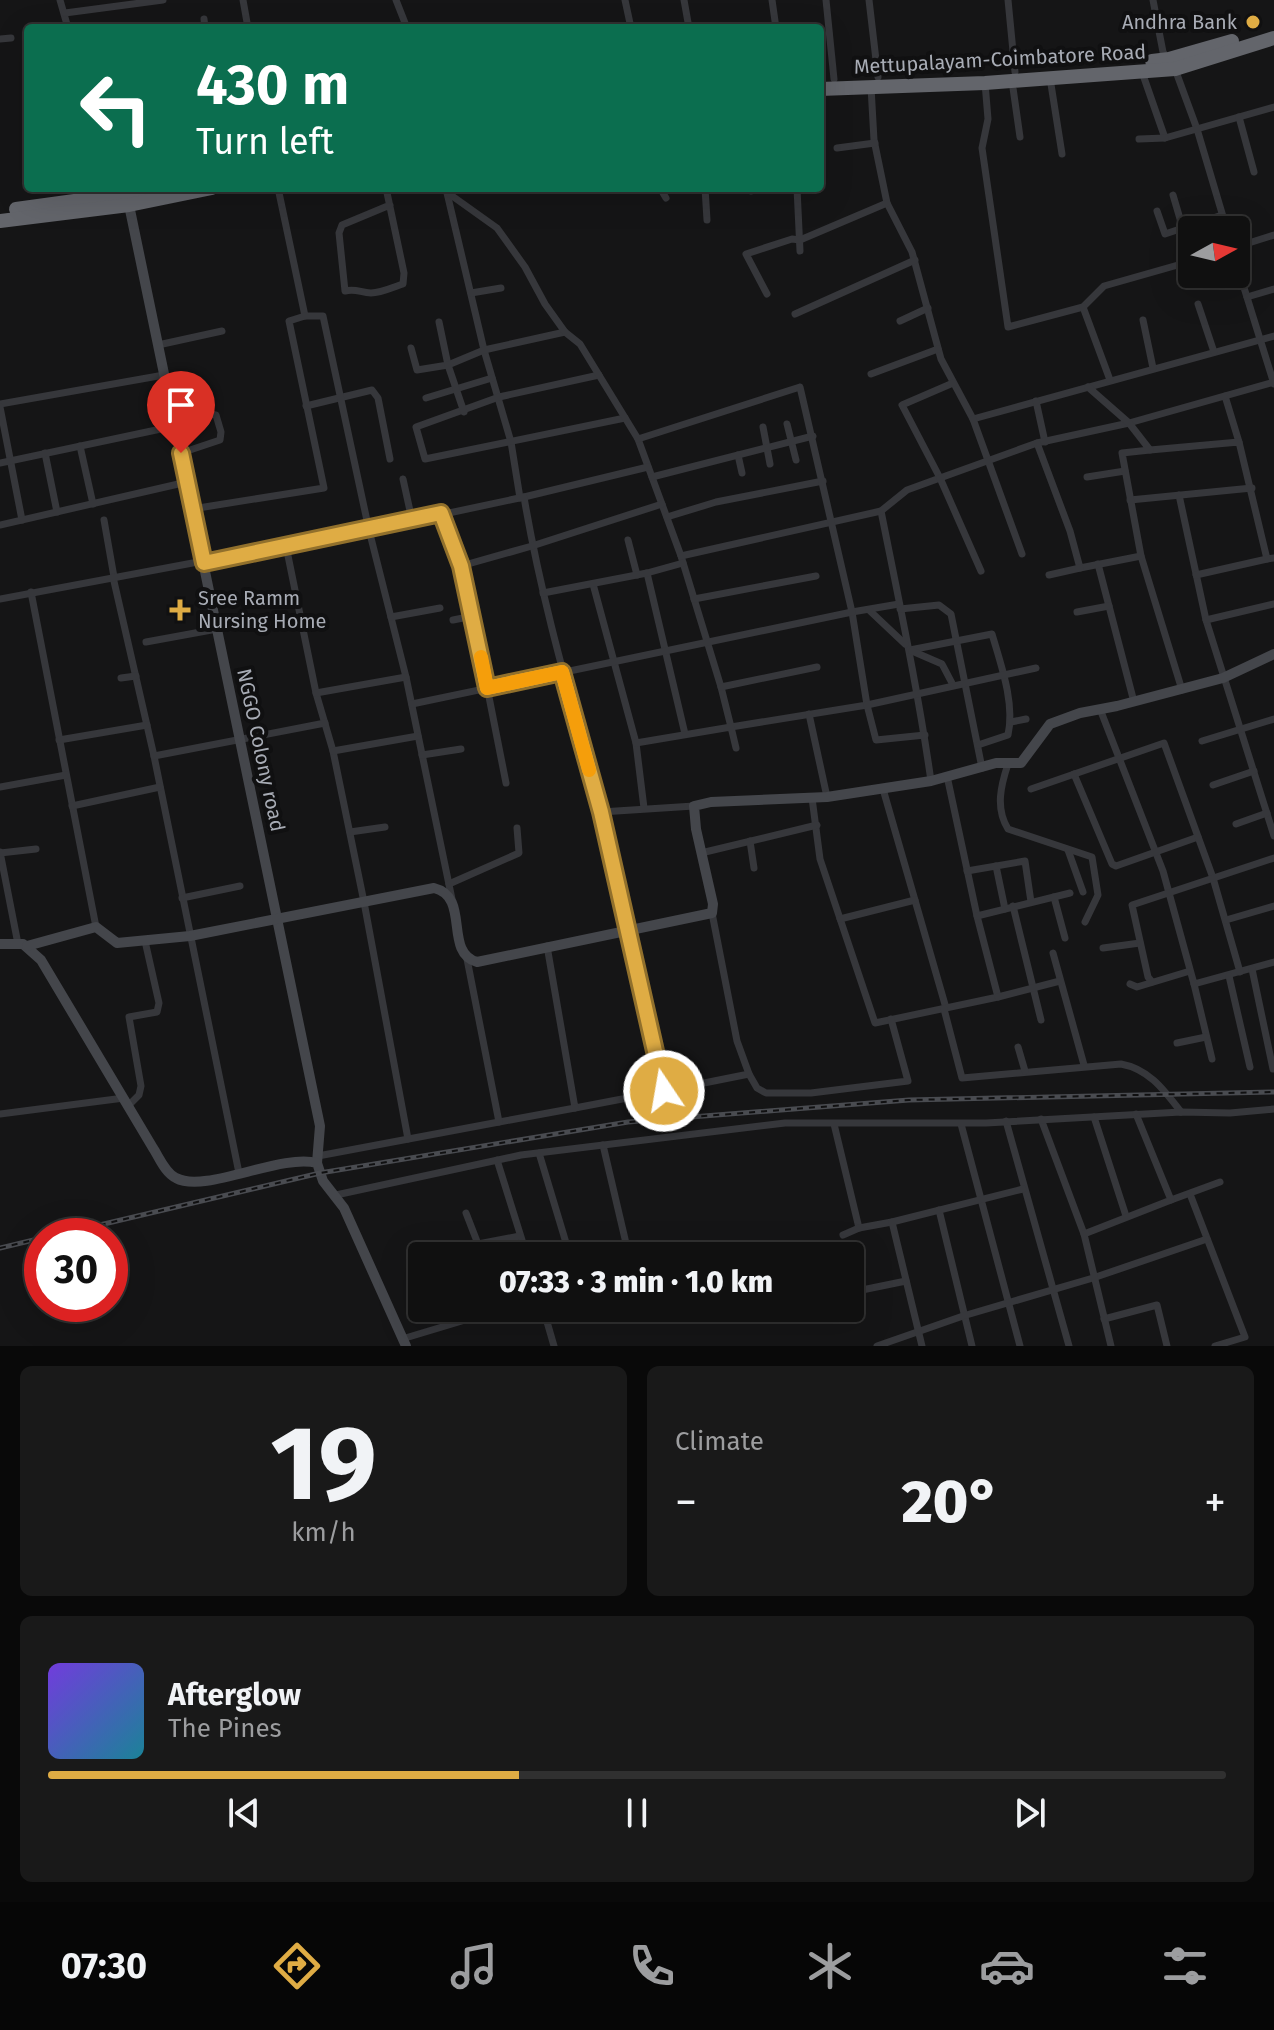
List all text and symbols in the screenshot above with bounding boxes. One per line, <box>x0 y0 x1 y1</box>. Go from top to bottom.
place label: Andhra Bank <box>1122 10 1238 34</box>
marker: Andhra Bank <box>1244 13 1262 31</box>
street label: Mettupalayam-Coimbatore Road <box>853 39 1147 79</box>
text: 430 m <box>196 52 349 119</box>
icon: left <box>64 56 168 160</box>
text: Turn left <box>196 120 334 164</box>
north arrow <box>1178 216 1250 288</box>
map controls <box>1178 216 1250 288</box>
pin <box>147 371 215 453</box>
icon: arrive <box>159 383 203 427</box>
place label: Sree Ramm Nursing Home <box>198 586 326 633</box>
marker: Sree Ramm Nursing Home <box>169 599 191 621</box>
street label: NGGO Colony road <box>232 666 290 834</box>
position arrow <box>622 1049 706 1133</box>
speed limit sign: 30 <box>24 1218 128 1322</box>
text: 07:33 · 3 min · 1.0 km <box>499 1264 773 1300</box>
text: 19 <box>270 1402 377 1527</box>
text: Climate <box>675 1426 764 1457</box>
text: 20° <box>901 1466 1000 1538</box>
text: − <box>675 1476 697 1529</box>
text: + <box>1204 1476 1226 1529</box>
text: km/h <box>291 1517 356 1548</box>
text: Afterglow <box>168 1677 301 1713</box>
text: The Pines <box>168 1713 282 1744</box>
icon: previous <box>222 1791 266 1835</box>
icon: pause <box>615 1791 659 1835</box>
icon: next <box>1008 1791 1052 1835</box>
icon: directions <box>269 1938 325 1994</box>
icon: music <box>446 1938 502 1994</box>
icon: phone <box>624 1938 680 1994</box>
icon: climate <box>802 1938 858 1994</box>
icon: car <box>979 1938 1035 1994</box>
icon: filters <box>1157 1938 1213 1994</box>
text: 07:30 <box>61 1944 147 1988</box>

